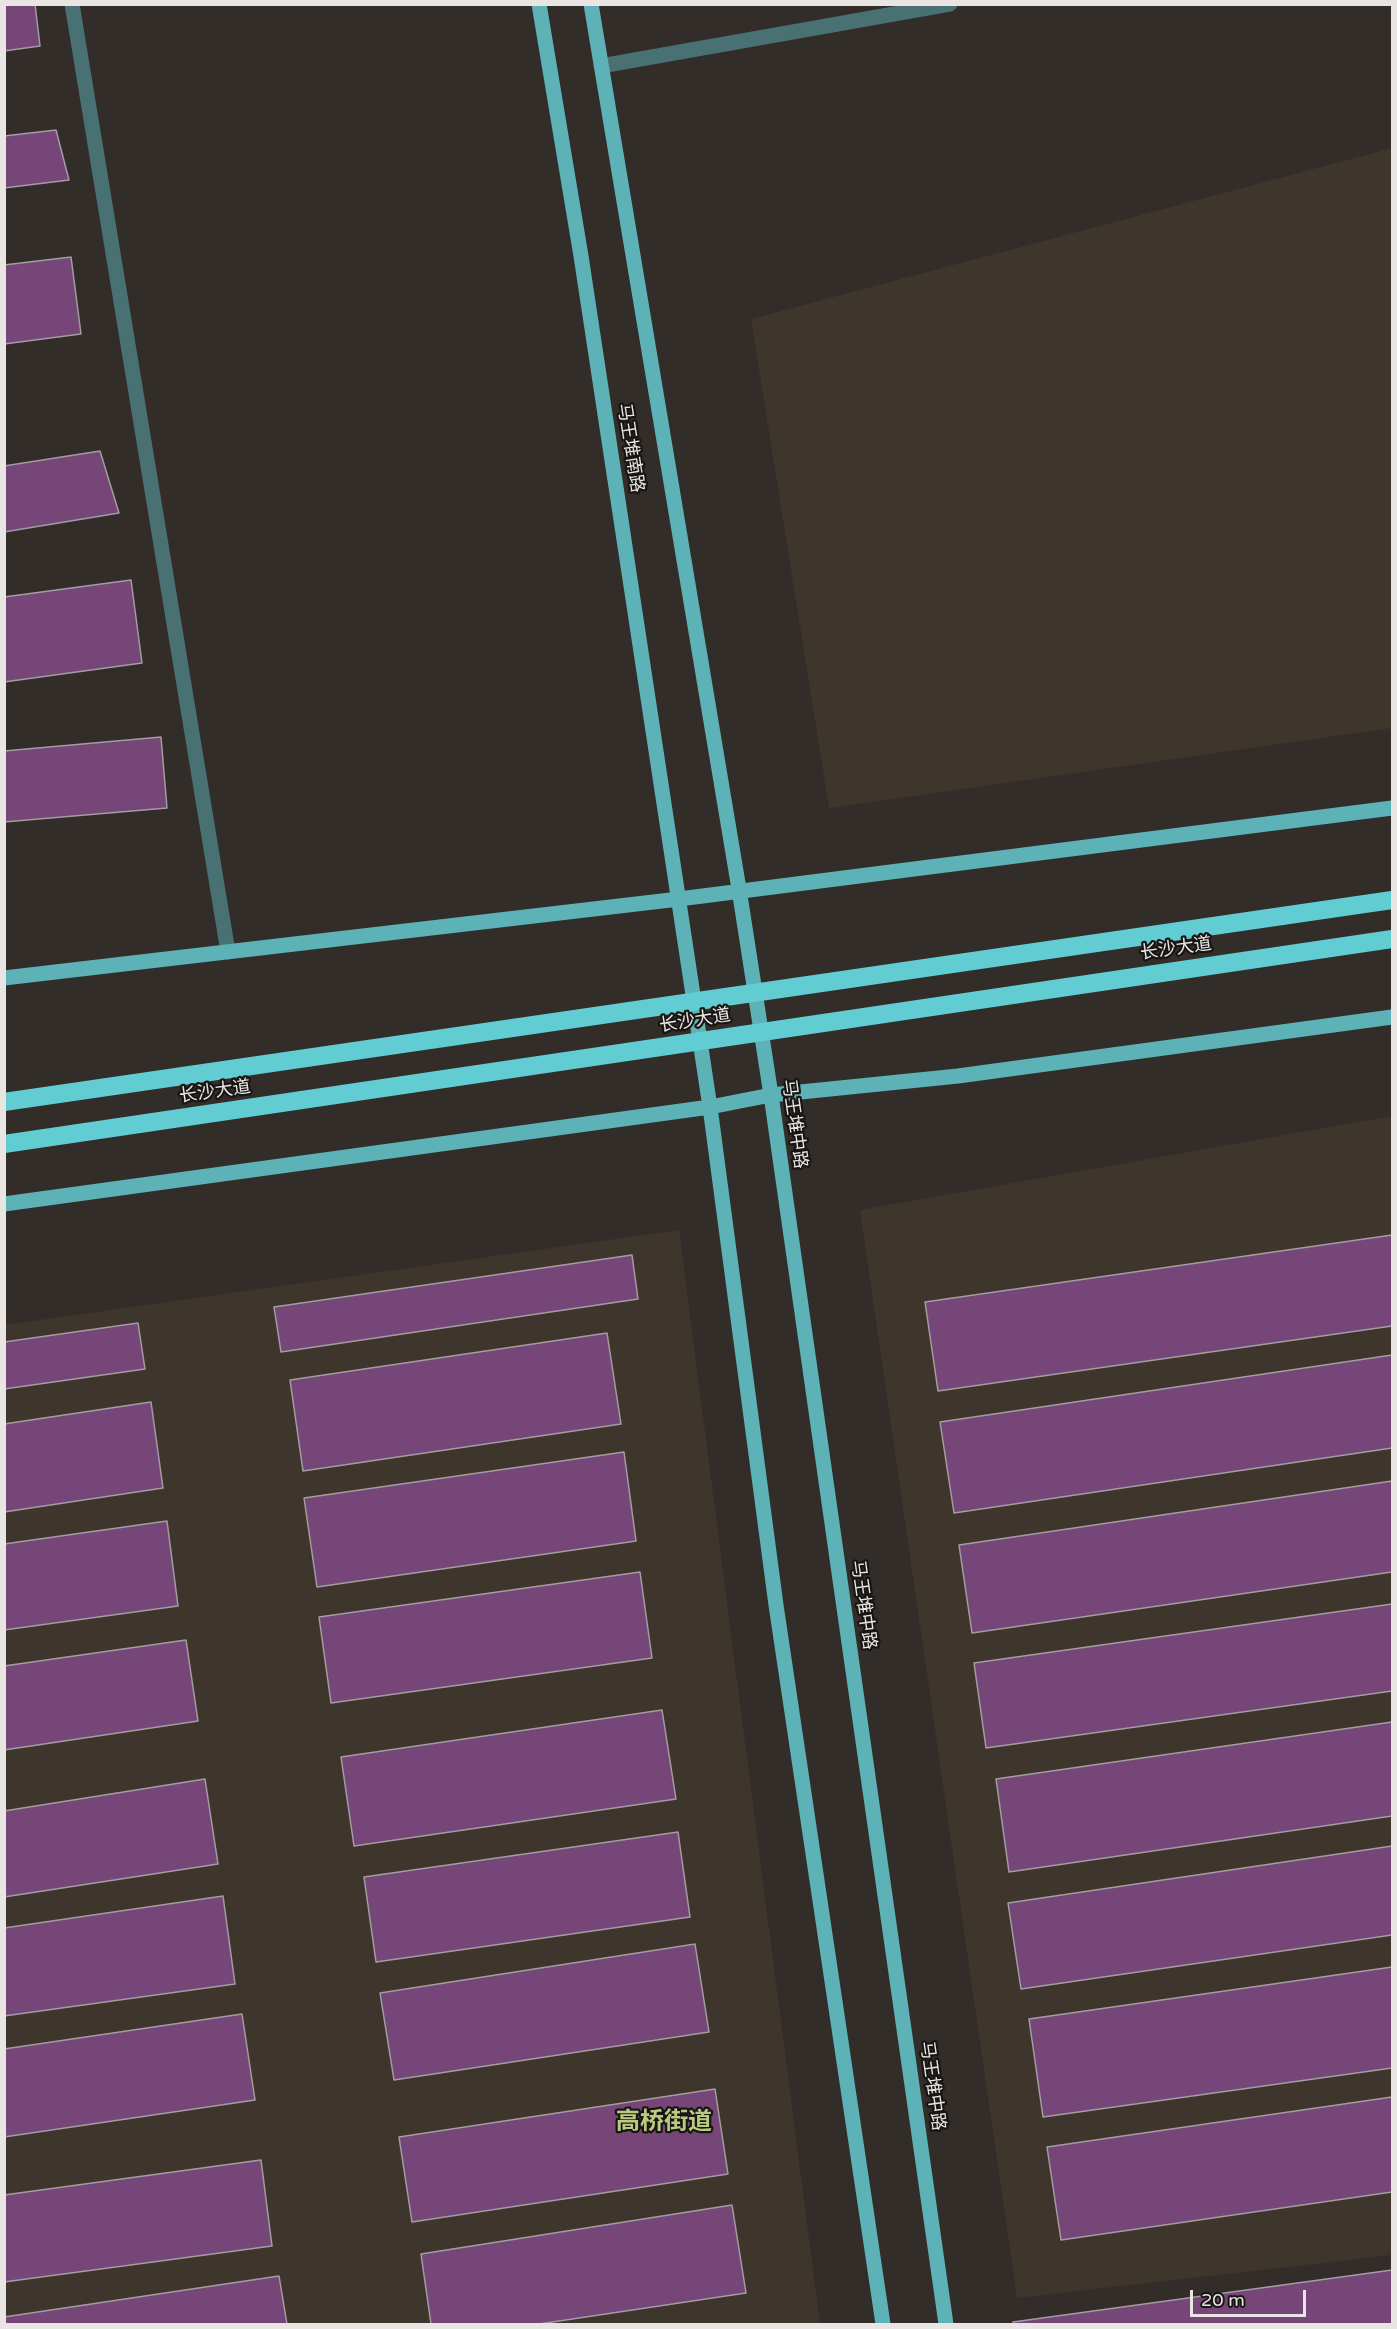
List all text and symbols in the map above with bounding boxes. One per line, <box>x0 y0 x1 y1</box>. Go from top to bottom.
street label: 马王堆南路 <box>612 402 648 494</box>
street label: 长沙大道 <box>1139 933 1213 965</box>
street label: 长沙大道 <box>658 1005 732 1037</box>
street label: 长沙大道 <box>178 1076 252 1108</box>
street label: 马王堆中路 <box>777 1078 811 1170</box>
street label: 马王堆中路 <box>846 1559 880 1651</box>
street label: 马王堆中路 <box>915 2040 949 2132</box>
district label: 高桥街道 <box>616 2109 712 2137</box>
scale bar <box>1193 2278 1308 2316</box>
text: 20 m <box>1201 2289 1245 2311</box>

